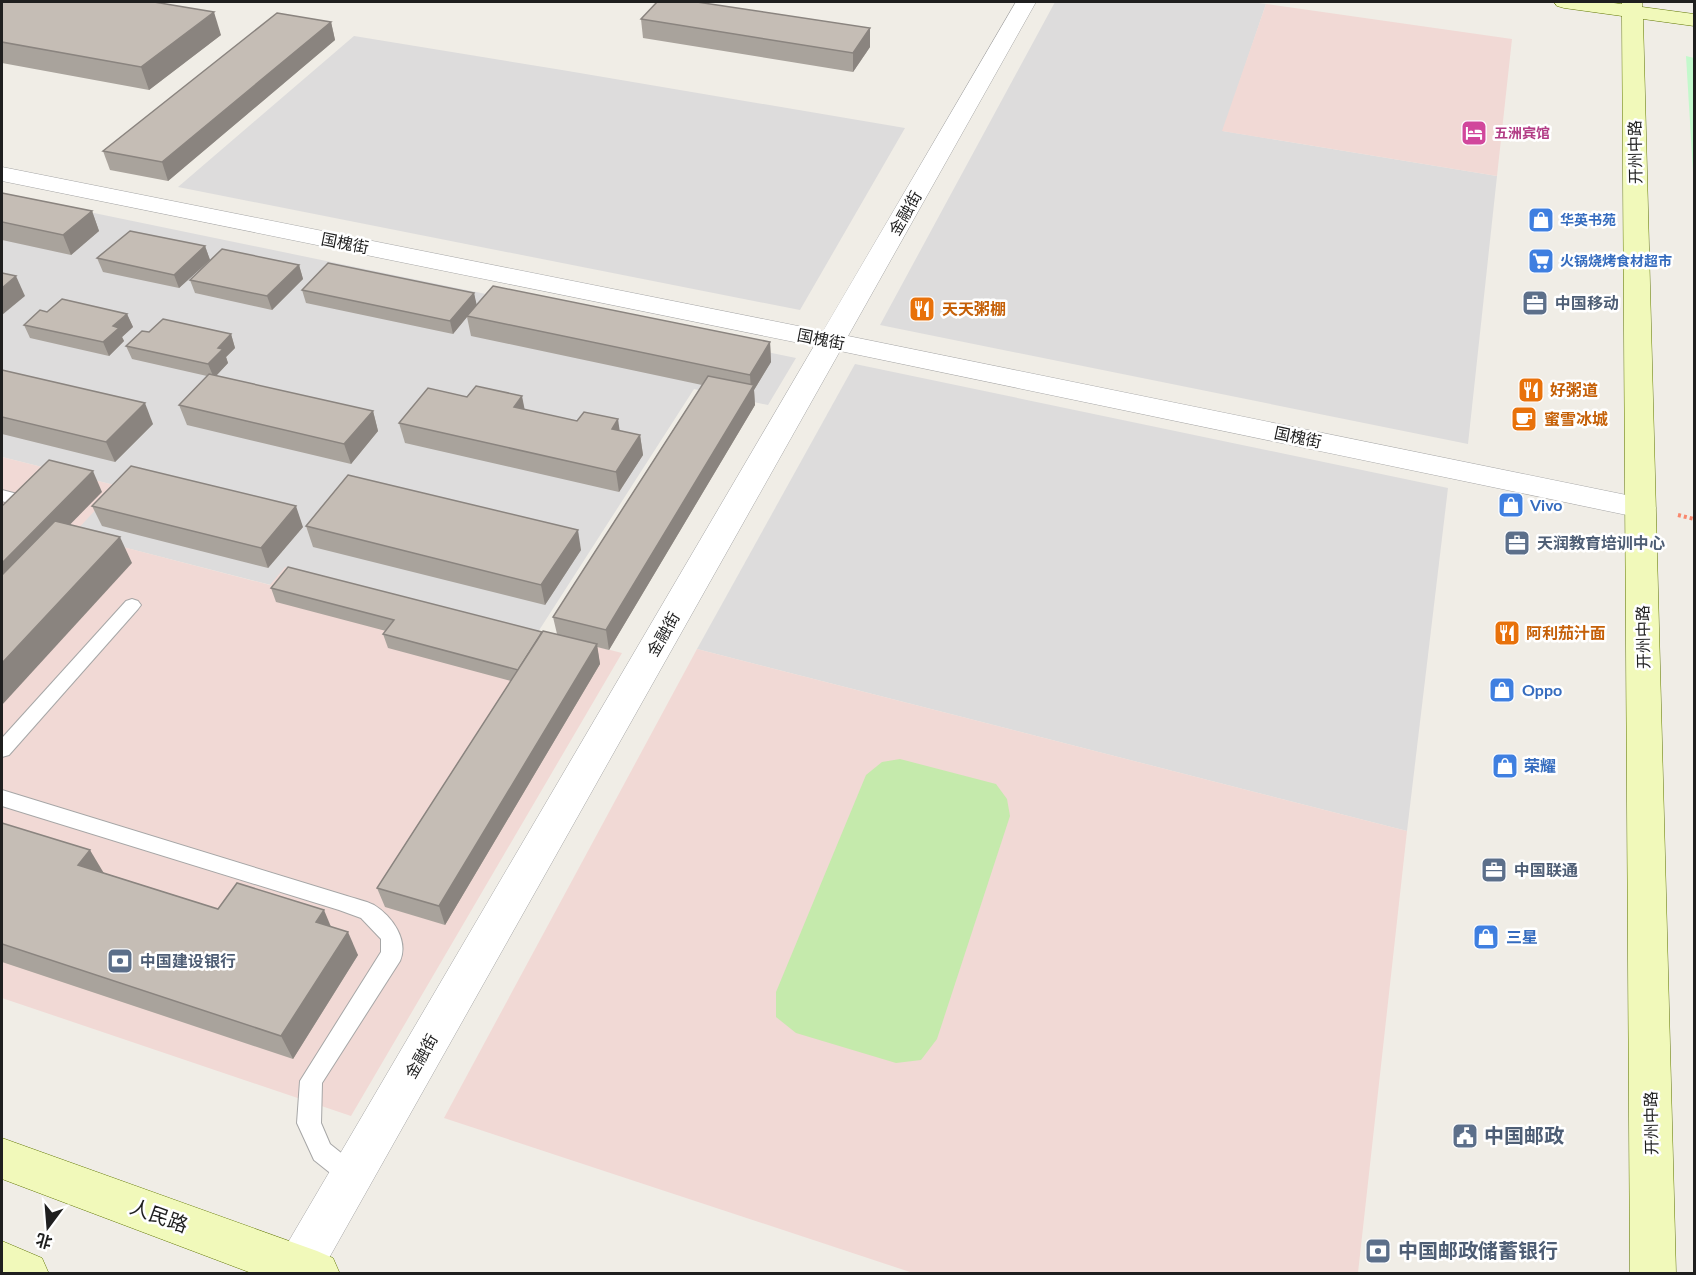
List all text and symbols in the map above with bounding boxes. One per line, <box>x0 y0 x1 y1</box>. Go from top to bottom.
hotel icon: 五洲宾馆 <box>1459 118 1489 148</box>
street label: 开州中路 <box>1624 120 1645 184</box>
place label: 五洲宾馆 <box>1494 124 1550 141</box>
street label: 金融街 <box>884 187 925 238</box>
shop icon: 华英书苑 <box>1526 205 1556 235</box>
place label: 华英书苑 <box>1560 211 1616 228</box>
street label: 国槐街 <box>320 229 370 256</box>
supermarket icon: 火锅烧烤食材超市 <box>1526 246 1556 276</box>
place label: 火锅烧烤食材超市 <box>1560 252 1672 269</box>
office icon: 中国移动 <box>1520 288 1550 318</box>
place label: 中国移动 <box>1555 293 1619 312</box>
restaurant icon: 天天粥棚 <box>907 294 937 324</box>
place label: 天天粥棚 <box>942 299 1006 318</box>
street label: 国槐街 <box>796 325 846 352</box>
restaurant icon: 好粥道 <box>1516 375 1546 405</box>
place label: 好粥道 <box>1550 380 1598 399</box>
cafe icon: 蜜雪冰城 <box>1509 404 1539 434</box>
place label: 蜜雪冰城 <box>1544 409 1608 428</box>
street label: 国槐街 <box>1273 422 1324 451</box>
shop icon: Vivo <box>1496 490 1526 520</box>
place label: Vivo <box>1529 495 1563 514</box>
office icon: 天润教育培训中心 <box>1502 528 1532 558</box>
place label: 天润教育培训中心 <box>1537 533 1665 552</box>
street label: 开州中路 <box>1632 605 1653 669</box>
street label: 金融街 <box>642 608 683 659</box>
restaurant icon: 阿利茄汁面 <box>1492 618 1522 648</box>
place label: 阿利茄汁面 <box>1526 623 1606 642</box>
shop icon: Oppo <box>1487 675 1517 705</box>
place label: Oppo <box>1522 680 1562 699</box>
shop icon: 荣耀 <box>1490 751 1520 781</box>
place label: 荣耀 <box>1524 756 1556 775</box>
office icon: 中国联通 <box>1479 855 1509 885</box>
place label: 中国联通 <box>1514 860 1578 879</box>
shop icon: 三星 <box>1471 922 1501 952</box>
place label: 三星 <box>1506 927 1538 946</box>
bank icon: 中国建设银行 <box>105 946 135 976</box>
place label: 中国建设银行 <box>140 951 236 970</box>
street label: 金融街 <box>400 1030 441 1081</box>
street label: 开州中路 <box>1640 1091 1661 1155</box>
public building icon: 中国邮政 <box>1450 1121 1480 1151</box>
place label: 中国邮政 <box>1484 1123 1564 1147</box>
street label: 人民路 <box>127 1194 192 1237</box>
north arrow <box>18 1197 78 1257</box>
text: 北 <box>33 1231 54 1253</box>
bank icon: 中国邮政储蓄银行 <box>1363 1236 1393 1266</box>
place label: 中国邮政储蓄银行 <box>1398 1238 1558 1262</box>

